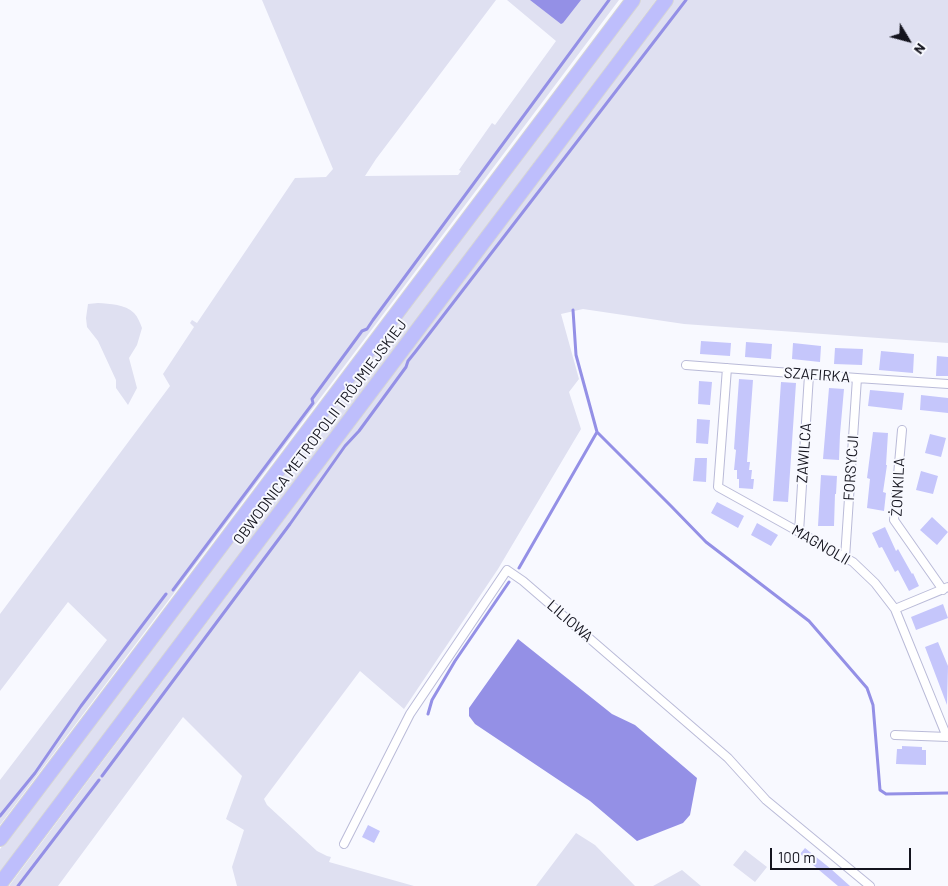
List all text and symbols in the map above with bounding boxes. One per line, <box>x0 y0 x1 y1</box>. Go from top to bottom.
north arrow <box>883 15 933 65</box>
text: N <box>911 40 930 58</box>
street label: OBWODNICA METROPOLII TRÓJMIEJSKIEJ <box>229 316 411 548</box>
street label: SZAFIRKA <box>783 364 851 386</box>
street label: ZAWILCA <box>793 422 815 484</box>
street label: FORSYCJI <box>840 435 862 501</box>
street label: ŻONKILA <box>887 457 909 517</box>
street label: MAGNOLII <box>789 521 853 569</box>
street label: LILIOWA <box>543 596 597 646</box>
scale bar <box>773 838 914 870</box>
text: 100 m <box>778 848 816 866</box>

